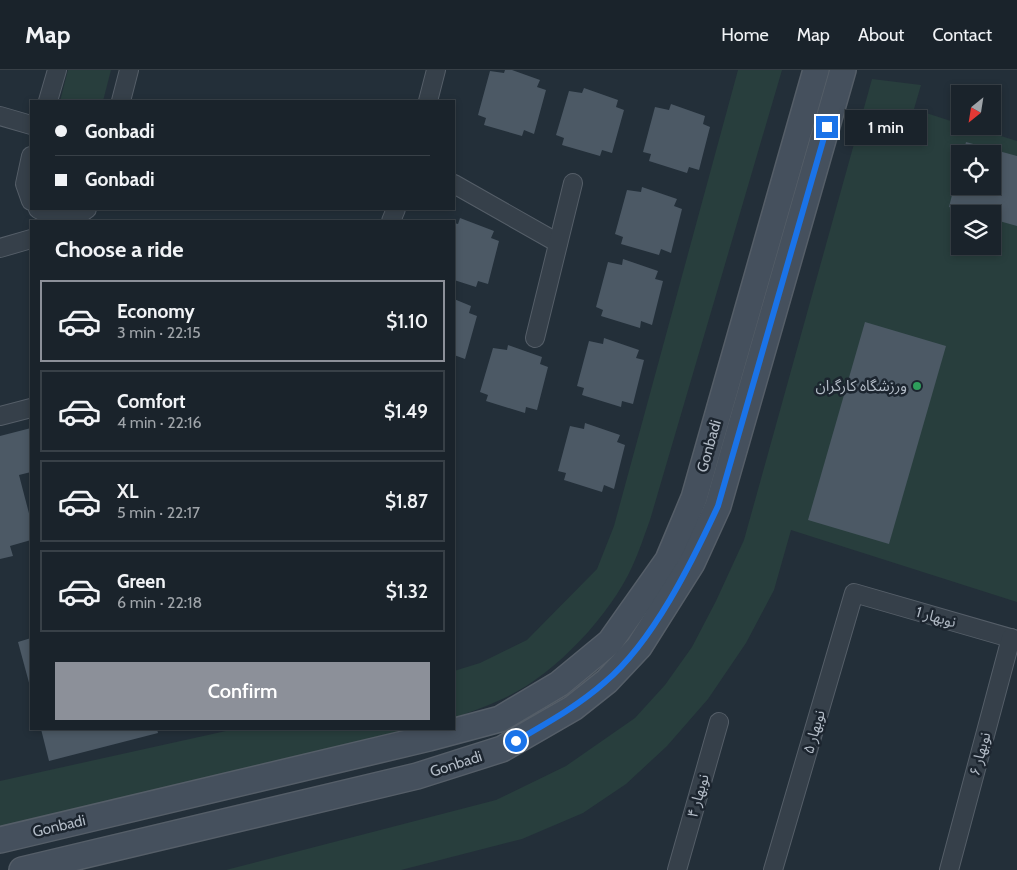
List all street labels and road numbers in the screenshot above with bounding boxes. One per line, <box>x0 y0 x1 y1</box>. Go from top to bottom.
street label: Gonbadi <box>693 418 725 474</box>
street label: نوبهار 1 <box>914 603 958 631</box>
street label: نوبهار ۵ <box>799 708 829 756</box>
street label: نوبهار ۶ <box>966 730 994 778</box>
street label: Gonbadi <box>428 747 484 781</box>
street label: نوبهار ۴ <box>683 772 713 820</box>
street label: Gonbadi <box>31 811 87 841</box>

